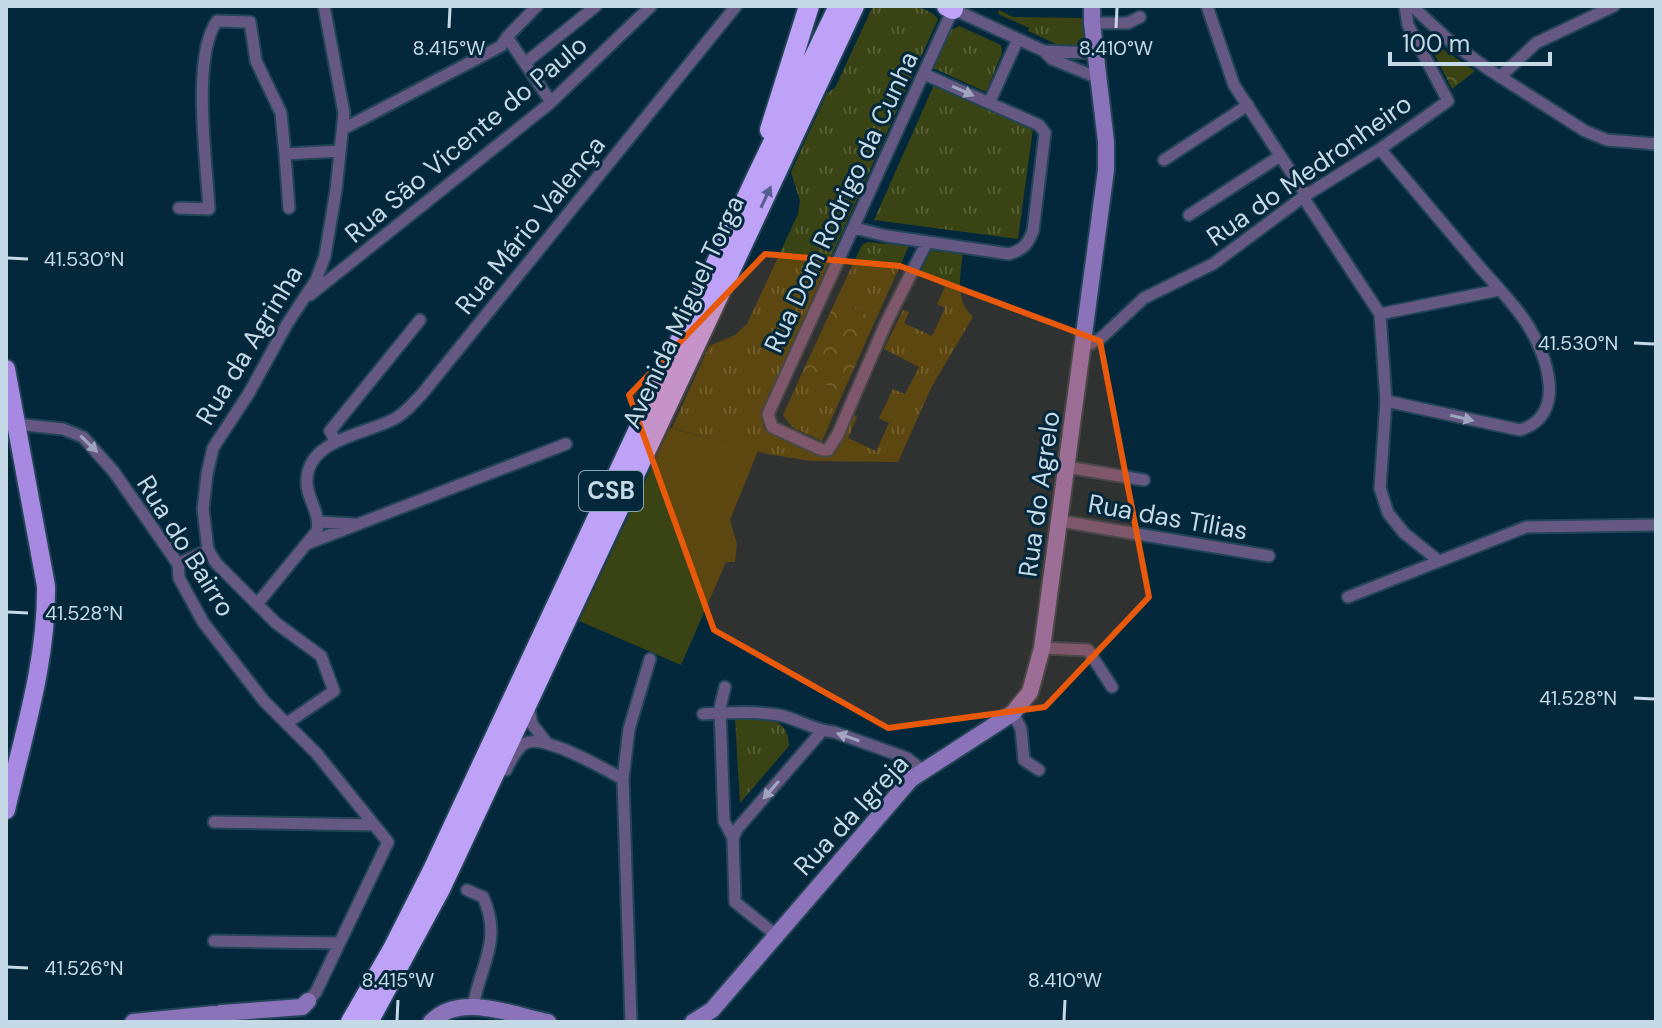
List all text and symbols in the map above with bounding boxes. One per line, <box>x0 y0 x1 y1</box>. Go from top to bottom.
scale bar <box>1390 16 1550 66</box>
street label: Rua São Vicente do Paulo <box>338 28 594 250</box>
text: 100 m <box>1402 28 1470 59</box>
text: 8.415°W <box>413 35 485 61</box>
text: 8.410°W <box>1079 35 1153 61</box>
street label: Rua Dom Rodrigo da Cunha <box>756 46 926 358</box>
one-way arrow <box>952 85 975 98</box>
street label: Rua do Medronheiro <box>1200 86 1418 254</box>
street label: Rua Mário Valença <box>447 129 613 321</box>
one-way arrow <box>759 185 773 208</box>
street label: Avenida Miguel Torga <box>614 190 752 434</box>
text: 41.530°N <box>44 246 124 272</box>
street label: Rua da Agrinha <box>188 259 310 431</box>
text: 41.530°N <box>1538 330 1618 356</box>
street label: Rua do Agrelo <box>1011 409 1067 579</box>
one-way arrow <box>1450 412 1475 424</box>
one-way arrow <box>79 434 98 453</box>
street label: Rua do Bairro <box>129 469 243 623</box>
road number: CSB <box>579 471 643 511</box>
street label: Rua das Tílias <box>1086 486 1250 548</box>
text: 41.528°N <box>45 600 123 626</box>
text: 41.528°N <box>1539 685 1617 711</box>
one-way arrow <box>836 731 860 743</box>
street label: Rua da Igreja <box>786 747 916 883</box>
one-way arrow <box>763 780 780 800</box>
text: 41.526°N <box>45 955 123 981</box>
text: 8.415°W <box>362 967 434 993</box>
text: 8.410°W <box>1028 967 1102 993</box>

